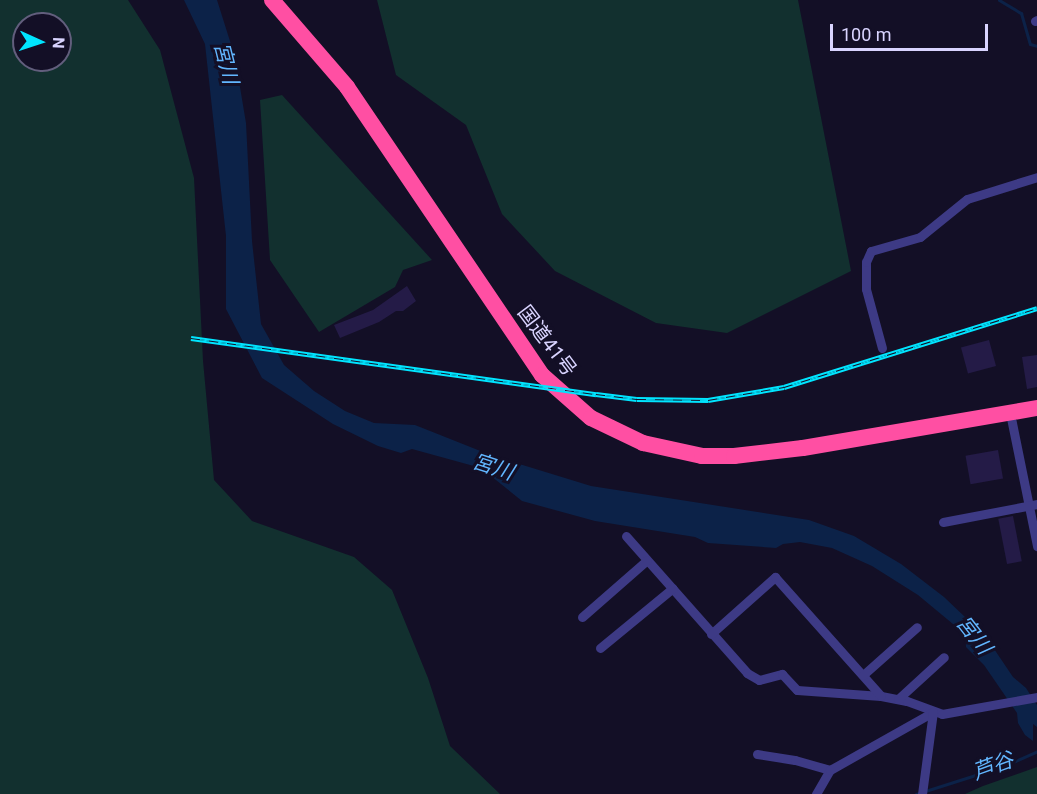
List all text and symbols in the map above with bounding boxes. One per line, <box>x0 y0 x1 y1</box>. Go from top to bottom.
north arrow <box>12 12 72 72</box>
scale bar <box>833 12 990 50</box>
text: 100 m <box>841 24 892 45</box>
text: N <box>49 37 68 49</box>
water label: 宮川 <box>209 40 243 86</box>
street label: 国道41号 <box>513 301 581 381</box>
water label: 宮川 <box>469 449 517 485</box>
water label: 宮川 <box>951 611 997 659</box>
water label: 芦谷 <box>969 747 1017 785</box>

